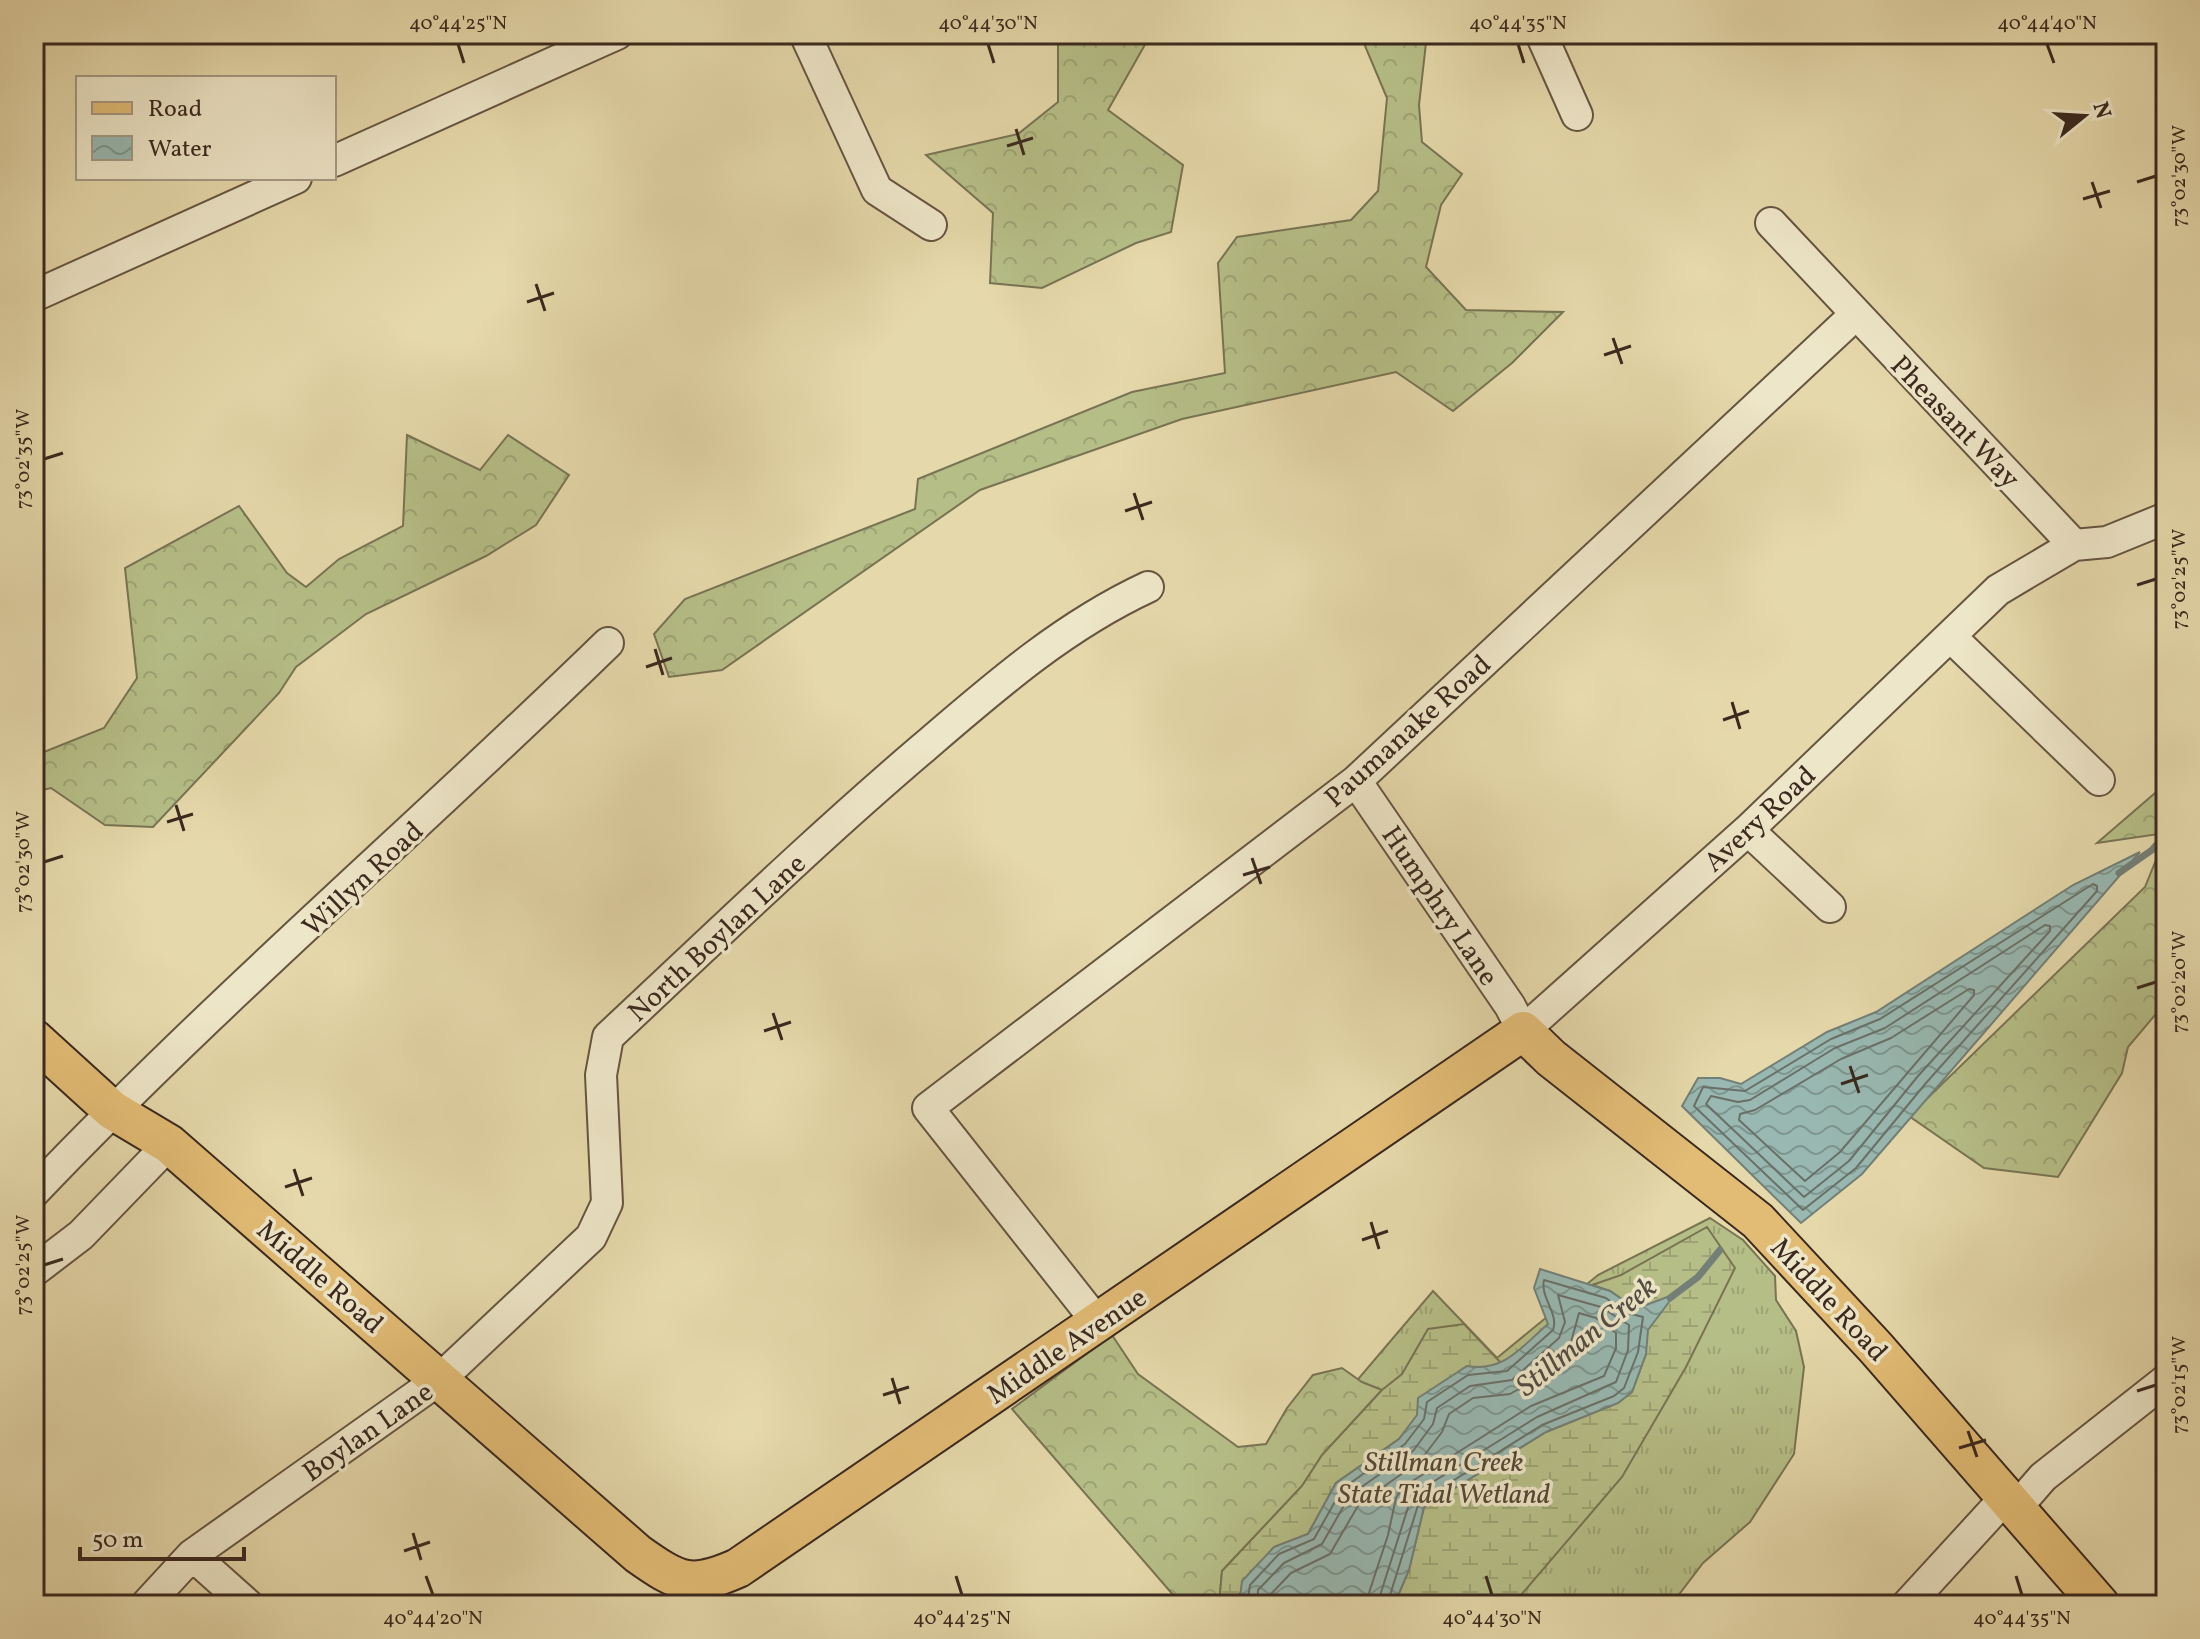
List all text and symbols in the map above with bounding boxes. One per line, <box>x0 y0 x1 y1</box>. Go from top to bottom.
text: 40°44'25"N <box>409 10 507 38</box>
text: 40°44'30"N <box>938 10 1038 38</box>
text: 40°44'35"N <box>1469 10 1567 38</box>
text: 40°44'40"N <box>1997 10 2097 38</box>
legend <box>76 76 336 180</box>
north arrow <box>2044 76 2124 156</box>
text: Road <box>148 93 202 127</box>
text: N <box>2083 98 2118 123</box>
text: 73°02'30"W <box>2166 125 2194 227</box>
text: Water <box>148 133 212 167</box>
street label: Pheasant Way <box>1881 347 2028 498</box>
text: 73°02'35"W <box>10 409 38 509</box>
text: 73°02'25"W <box>2166 529 2194 629</box>
street label: Paumanake Road <box>1317 646 1501 817</box>
street label: Avery Road <box>1696 758 1825 882</box>
text: 73°02'30"W <box>10 811 38 913</box>
street label: Willyn Road <box>294 813 433 946</box>
street label: Humphry Lane <box>1371 819 1507 994</box>
street label: North Boylan Lane <box>620 846 815 1032</box>
text: 73°02'20"W <box>2166 931 2194 1033</box>
street label: Middle Road <box>247 1212 391 1344</box>
text: 73°02'25"W <box>10 1215 38 1315</box>
street label: Middle Road <box>1761 1230 1896 1371</box>
water label: Stillman Creek <box>1508 1268 1667 1408</box>
street label: Middle Avenue <box>980 1279 1155 1415</box>
text: 73°02'15"W <box>2166 1336 2194 1434</box>
street label: Boylan Lane <box>295 1374 442 1492</box>
park label: Stillman Creek State Tidal Wetland <box>1338 1444 1550 1515</box>
scale bar <box>80 1511 244 1561</box>
text: 50 m <box>92 1524 144 1558</box>
text: 40°44'20"N <box>383 1605 483 1633</box>
text: 40°44'25"N <box>913 1605 1011 1633</box>
text: 40°44'30"N <box>1442 1605 1542 1633</box>
text: 40°44'35"N <box>1973 1605 2071 1633</box>

